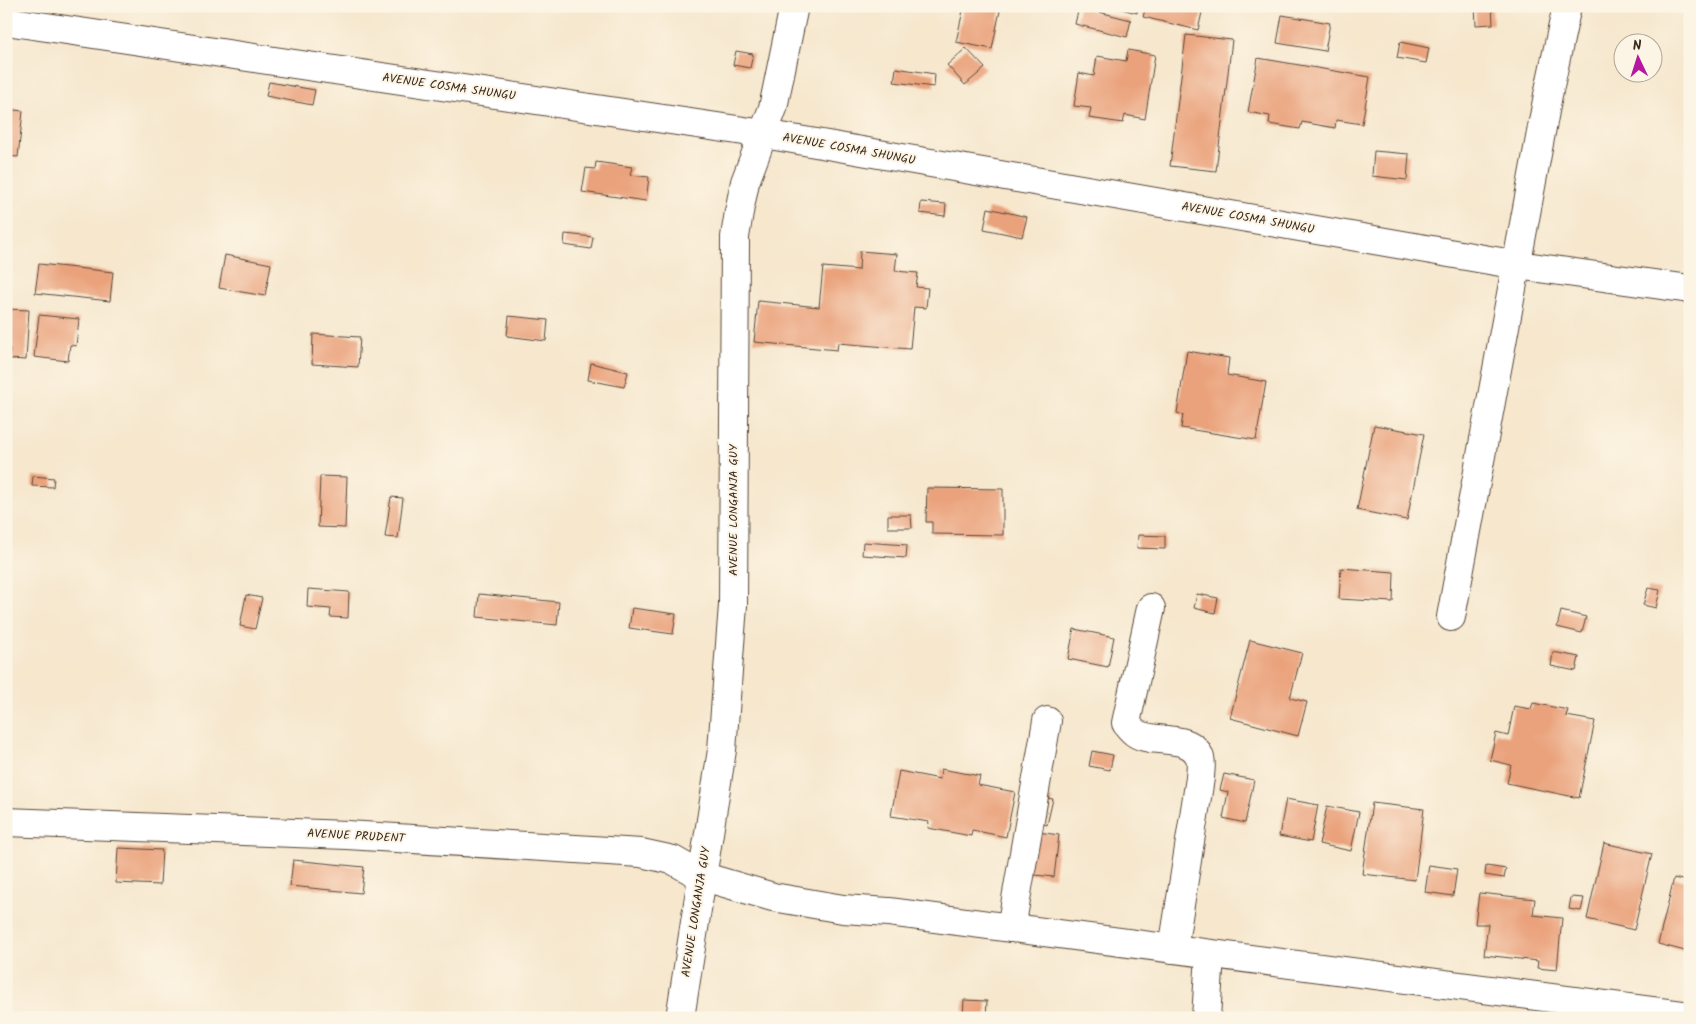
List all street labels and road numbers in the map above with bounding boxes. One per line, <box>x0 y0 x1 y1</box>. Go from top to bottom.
street label: AVENUE COSMA SHUNGU <box>381 68 517 106</box>
street label: AVENUE COSMA SHUNGU <box>781 128 917 170</box>
street label: AVENUE COSMA SHUNGU <box>1180 197 1316 239</box>
street label: AVENUE LONGANJA GUY <box>724 443 743 576</box>
street label: AVENUE PRUDENT <box>307 824 407 848</box>
street label: AVENUE LONGANJA GUY <box>676 844 716 979</box>

